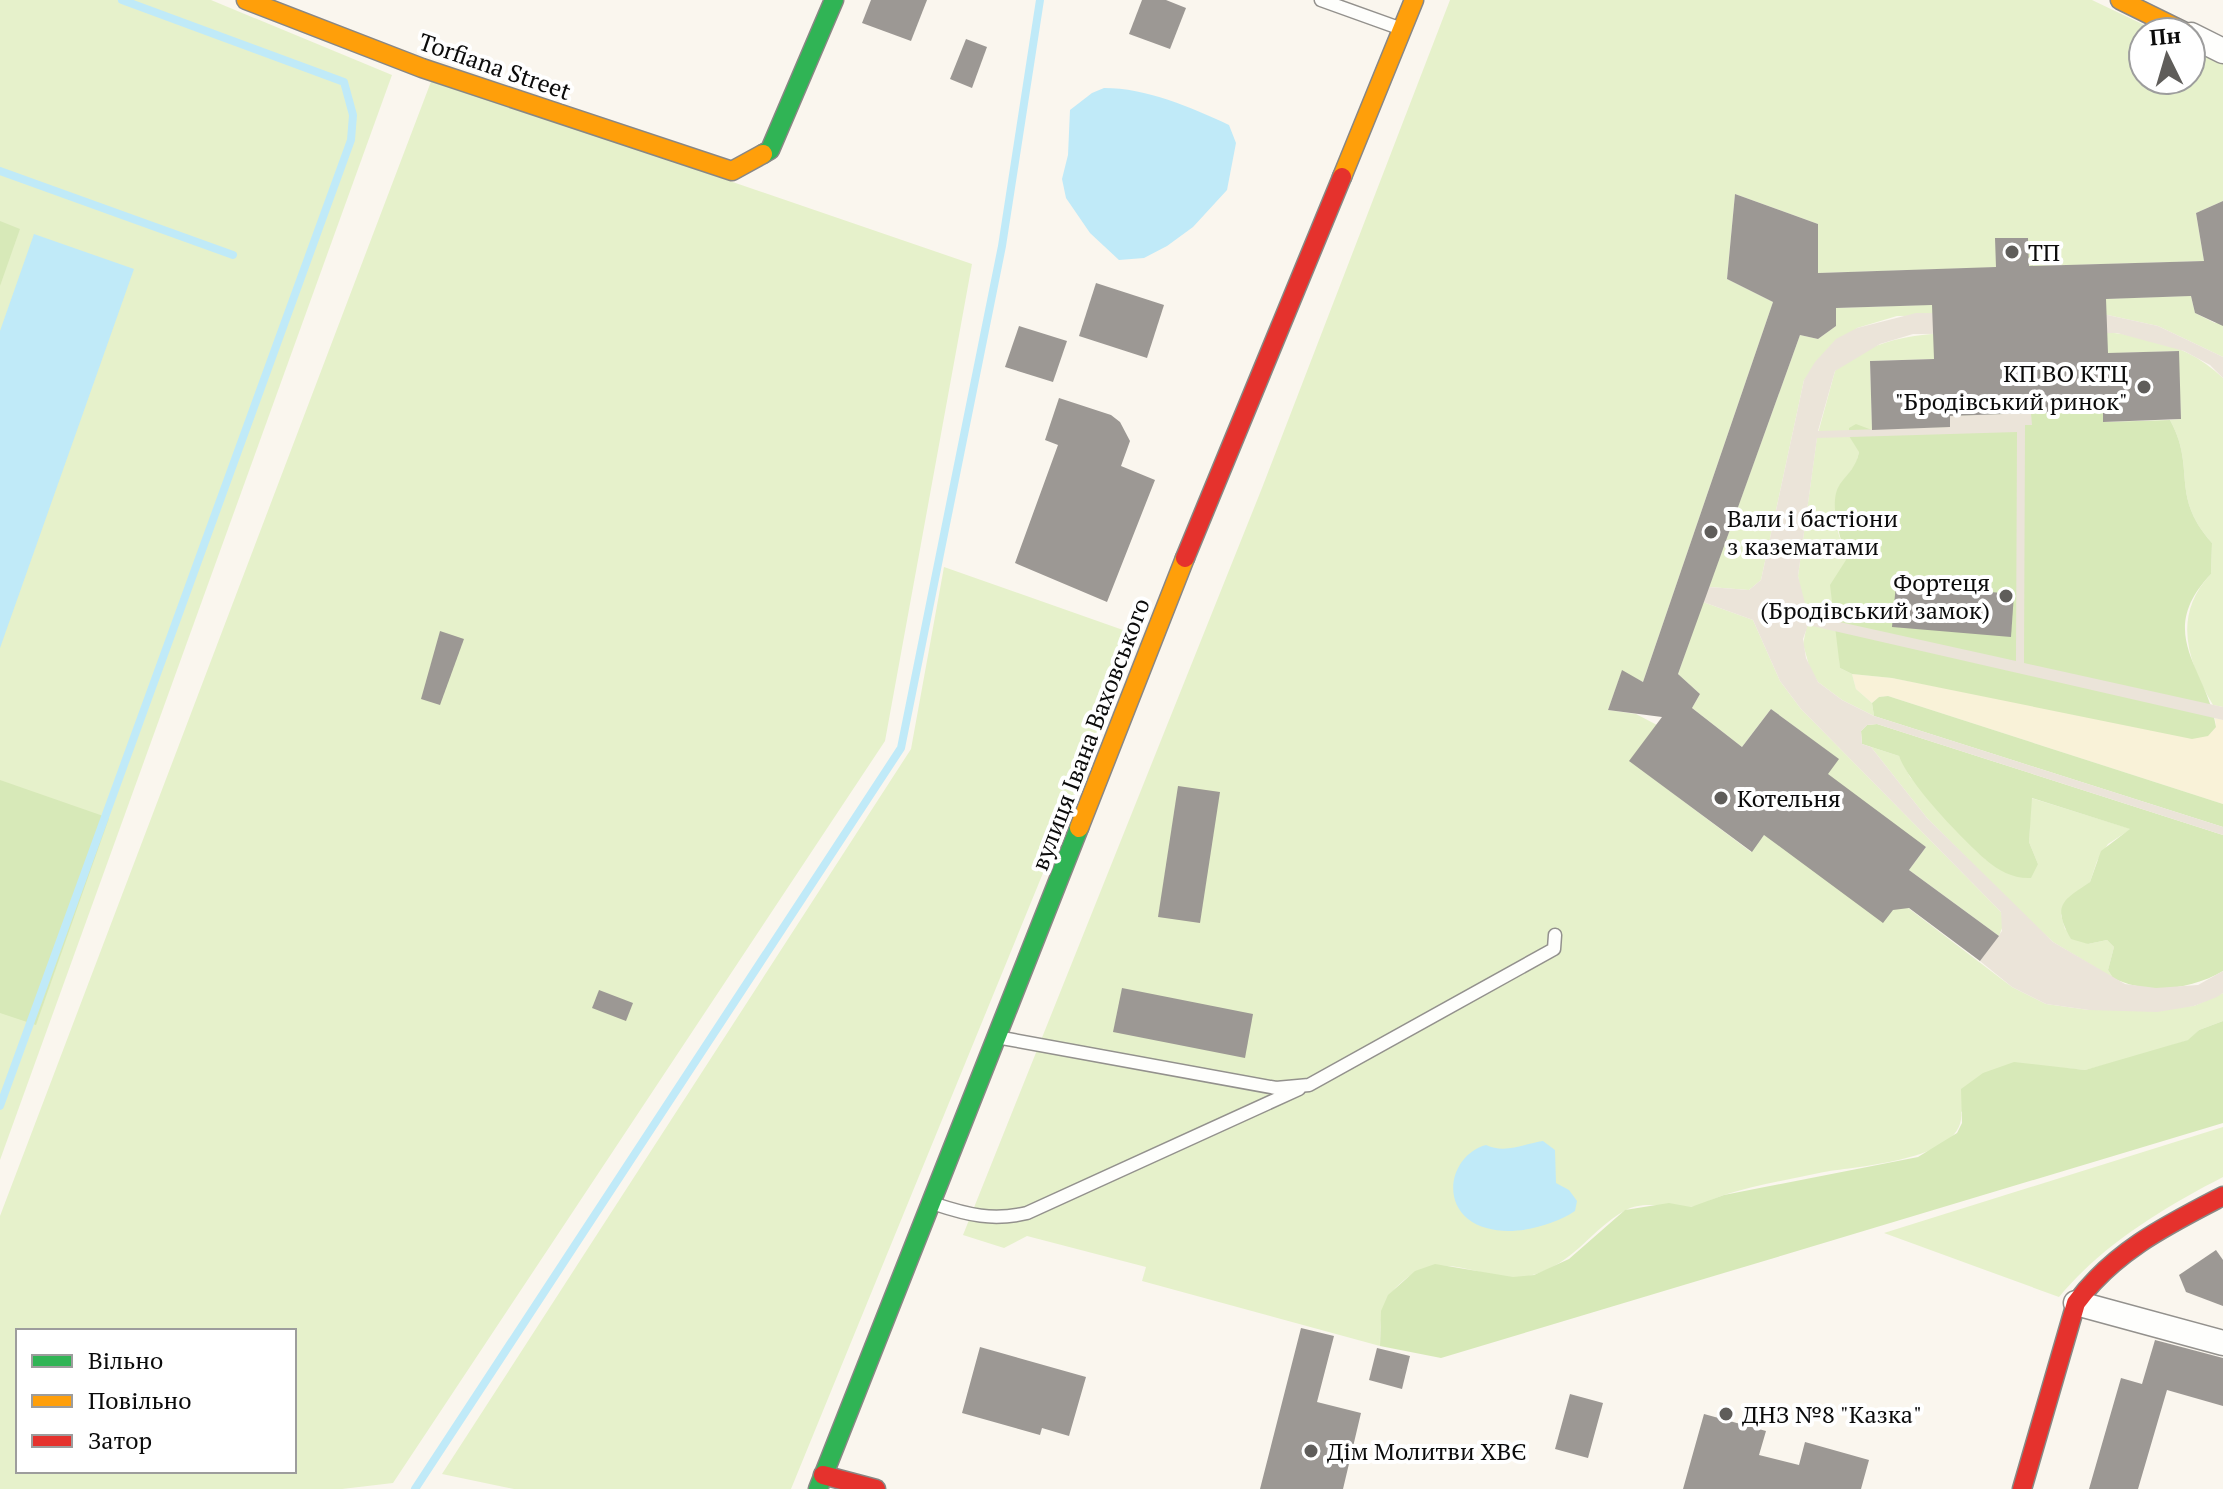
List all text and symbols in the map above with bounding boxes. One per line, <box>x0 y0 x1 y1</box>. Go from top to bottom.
north arrow <box>2127 16 2207 96</box>
text: Пн <box>2148 20 2182 51</box>
street label: Torfiana Street <box>415 25 575 107</box>
place label: ТП <box>2028 236 2060 268</box>
marker: ТП <box>2003 243 2021 261</box>
place label: КП ВО КТЦ "Бродівський ринок" <box>1895 357 2128 417</box>
marker: КП ВО КТЦ "Бродівський ринок" <box>2135 378 2153 396</box>
place label: Вали і бастіони з казематами <box>1727 502 1898 562</box>
marker: Вали і бастіони з казематами <box>1702 523 1720 541</box>
place label: Фортеця (Бродівський замок) <box>1760 566 1990 626</box>
marker: Фортеця (Бродівський замок) <box>1997 587 2015 605</box>
street label: вулиця Івана Ваховського <box>1023 593 1157 875</box>
place label: Котельня <box>1737 782 1841 814</box>
marker: Котельня <box>1712 789 1730 807</box>
legend <box>16 1329 296 1473</box>
text: Вільно <box>88 1344 163 1376</box>
text: Повільно <box>88 1384 192 1416</box>
place label: ДНЗ №8 "Казка" <box>1742 1398 1922 1430</box>
marker: ДНЗ №8 "Казка" <box>1717 1405 1735 1423</box>
text: Затор <box>88 1424 152 1456</box>
place label: Дім Молитви ХВЄ <box>1327 1435 1527 1467</box>
marker: Дім Молитви ХВЄ <box>1302 1442 1320 1460</box>

